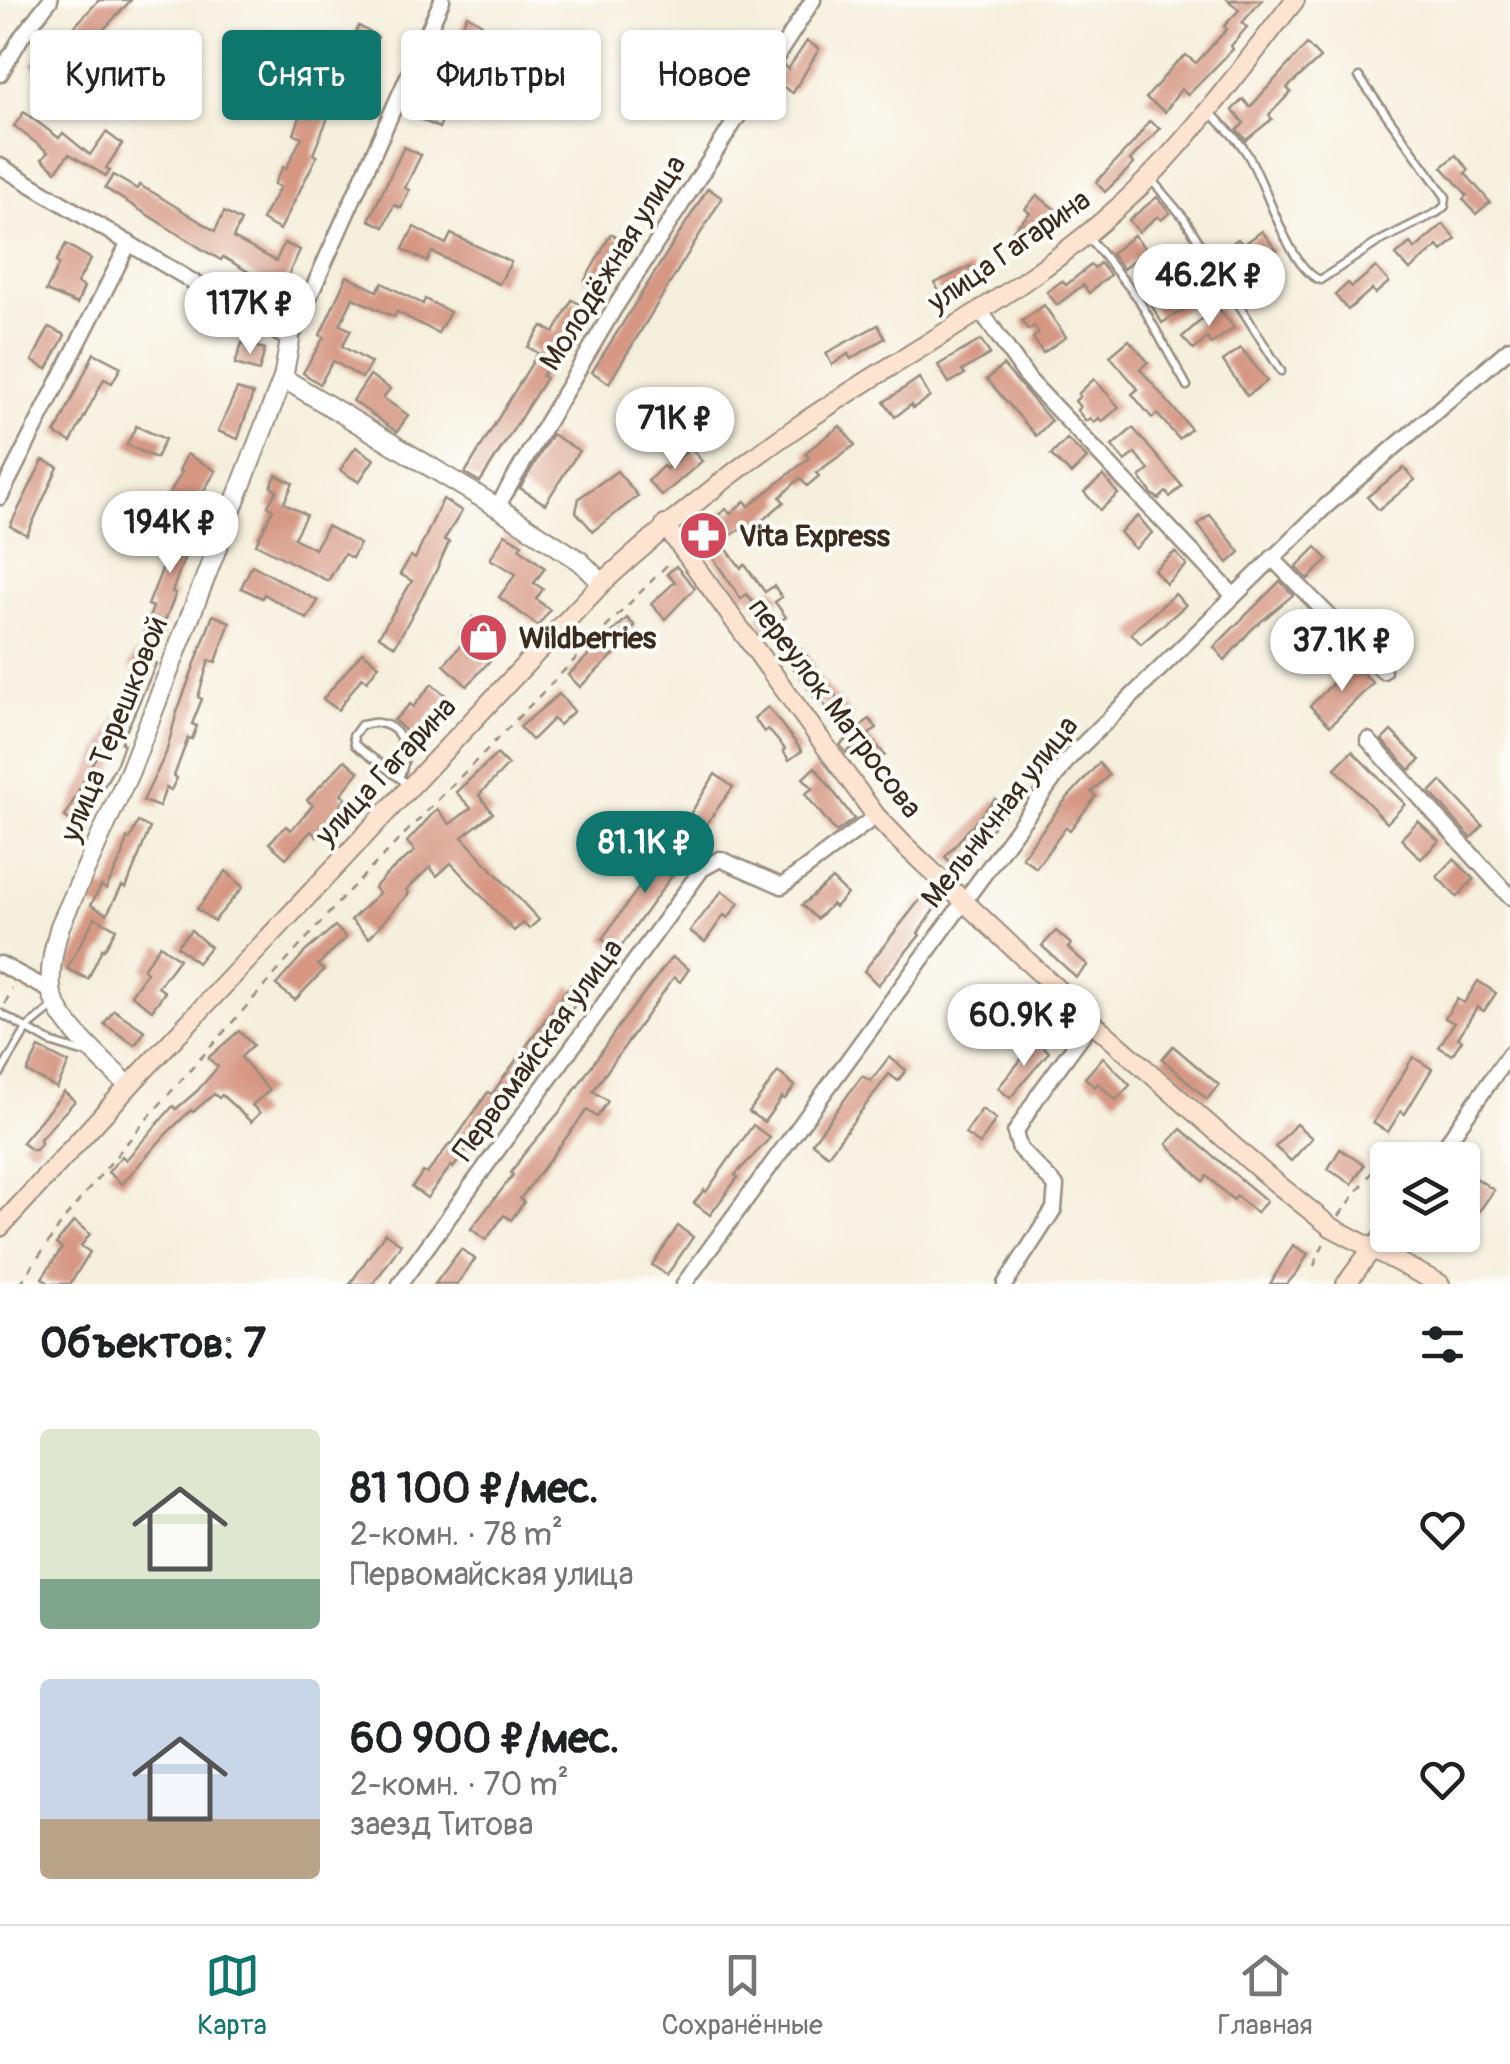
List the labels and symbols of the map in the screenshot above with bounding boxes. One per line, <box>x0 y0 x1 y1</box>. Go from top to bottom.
street label: Молодёжная улица <box>532 148 694 378</box>
street label: улица Гагарина <box>920 181 1097 321</box>
pin: 46.2K ₽ <box>1117 244 1301 329</box>
pin: 117K ₽ <box>169 272 331 357</box>
pin: 71K ₽ <box>605 387 745 472</box>
pin: 194K ₽ <box>89 491 251 576</box>
pharmacy icon: Vita Express <box>678 510 730 562</box>
place label: Vita Express <box>739 518 890 555</box>
street label: переулок Матросова <box>740 590 930 826</box>
pin: 37.1K ₽ <box>1250 609 1434 694</box>
street label: улица Терешковой <box>52 611 176 848</box>
shop icon: Wildberries <box>458 612 510 664</box>
place label: Wildberries <box>519 620 657 657</box>
street label: улица Гагарина <box>307 689 464 854</box>
street label: Мельничная улица <box>913 709 1087 915</box>
pin: 81.1K ₽ <box>553 811 737 896</box>
street label: Первомайская улица <box>445 932 631 1168</box>
pin: 60.9K ₽ <box>932 984 1116 1069</box>

